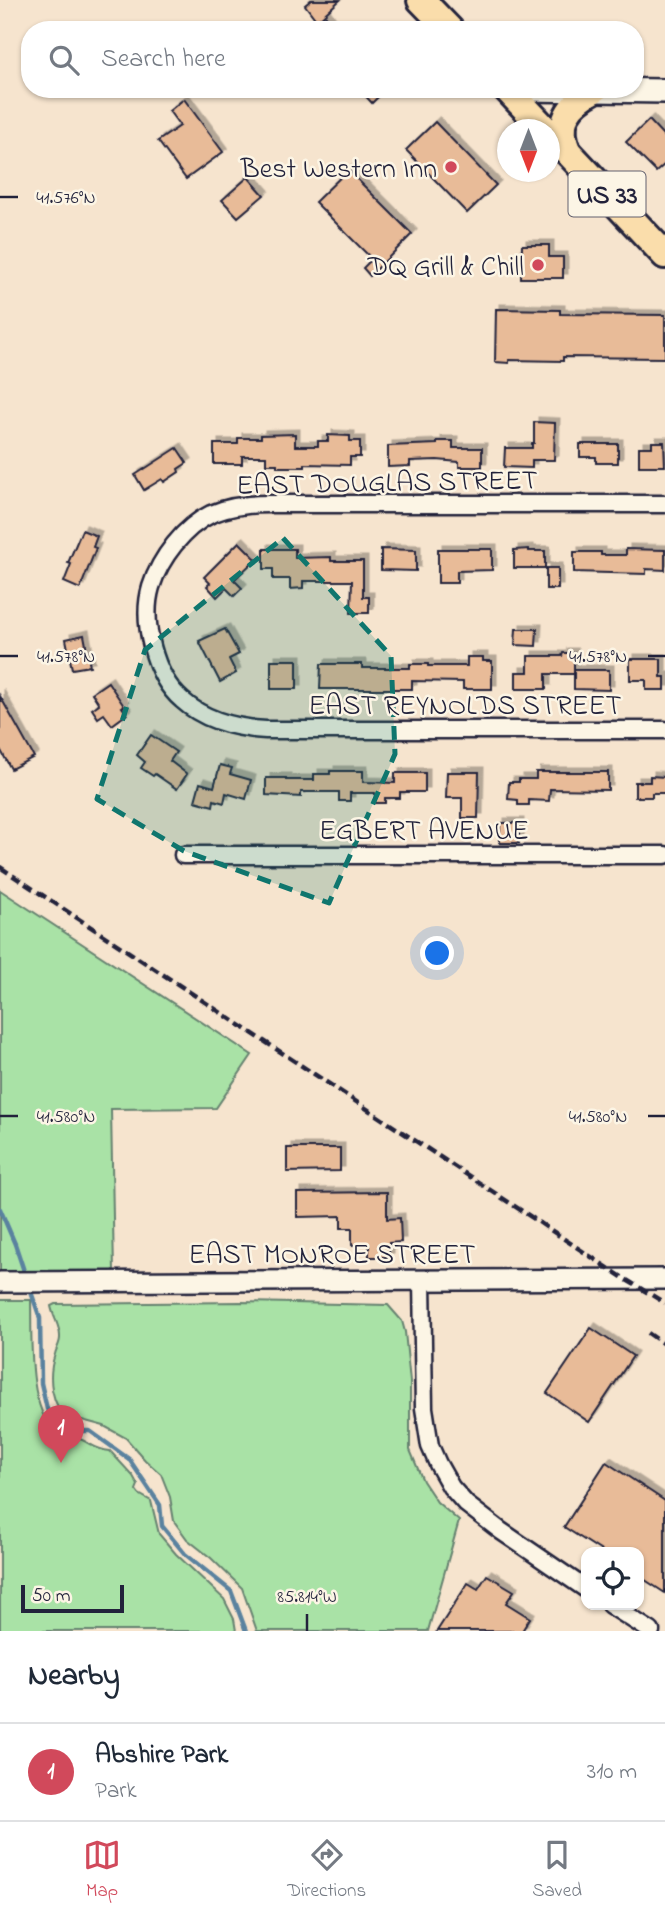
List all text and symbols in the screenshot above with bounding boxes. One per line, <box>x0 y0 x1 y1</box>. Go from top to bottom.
search box <box>21 21 644 98</box>
icon: search <box>45 41 83 79</box>
text: Search here <box>101 41 226 79</box>
north arrow <box>497 119 560 182</box>
place label: Best Western Inn <box>240 150 437 191</box>
marker: Best Western Inn <box>443 159 459 175</box>
road number: US 33 <box>568 172 646 216</box>
text: 41.576°N <box>36 186 96 212</box>
place label: DQ Grill & Chill <box>367 248 524 289</box>
marker: DQ Grill & Chill <box>530 257 546 273</box>
street label: EAST DOUGLAS STREET <box>236 461 538 508</box>
text: 41.578°N <box>37 645 95 671</box>
text: 41.578°N <box>569 645 627 671</box>
street label: EAST REYNOLDS STREET <box>308 687 622 728</box>
street label: EGBERT AVENUE <box>319 812 529 853</box>
your location <box>420 936 454 970</box>
text: 41.580°N <box>37 1105 95 1131</box>
text: 41.580°N <box>569 1105 627 1131</box>
street label: EAST MONROE STREET <box>188 1236 476 1277</box>
pin: 1 <box>38 1405 84 1463</box>
map controls <box>581 1547 644 1610</box>
button: locate <box>581 1547 644 1610</box>
scale bar <box>21 1582 124 1614</box>
text: 50 m <box>32 1583 71 1610</box>
text: 85.814°W <box>277 1585 337 1611</box>
text: Nearby <box>28 1655 120 1699</box>
text: Abshire Park <box>95 1737 228 1775</box>
text: 1 <box>47 1756 55 1789</box>
text: 310 m <box>587 1756 637 1789</box>
text: Park <box>95 1775 137 1808</box>
tab: Map <box>83 1836 121 1905</box>
tab: Directions <box>287 1836 366 1905</box>
tab: Saved <box>532 1836 582 1905</box>

